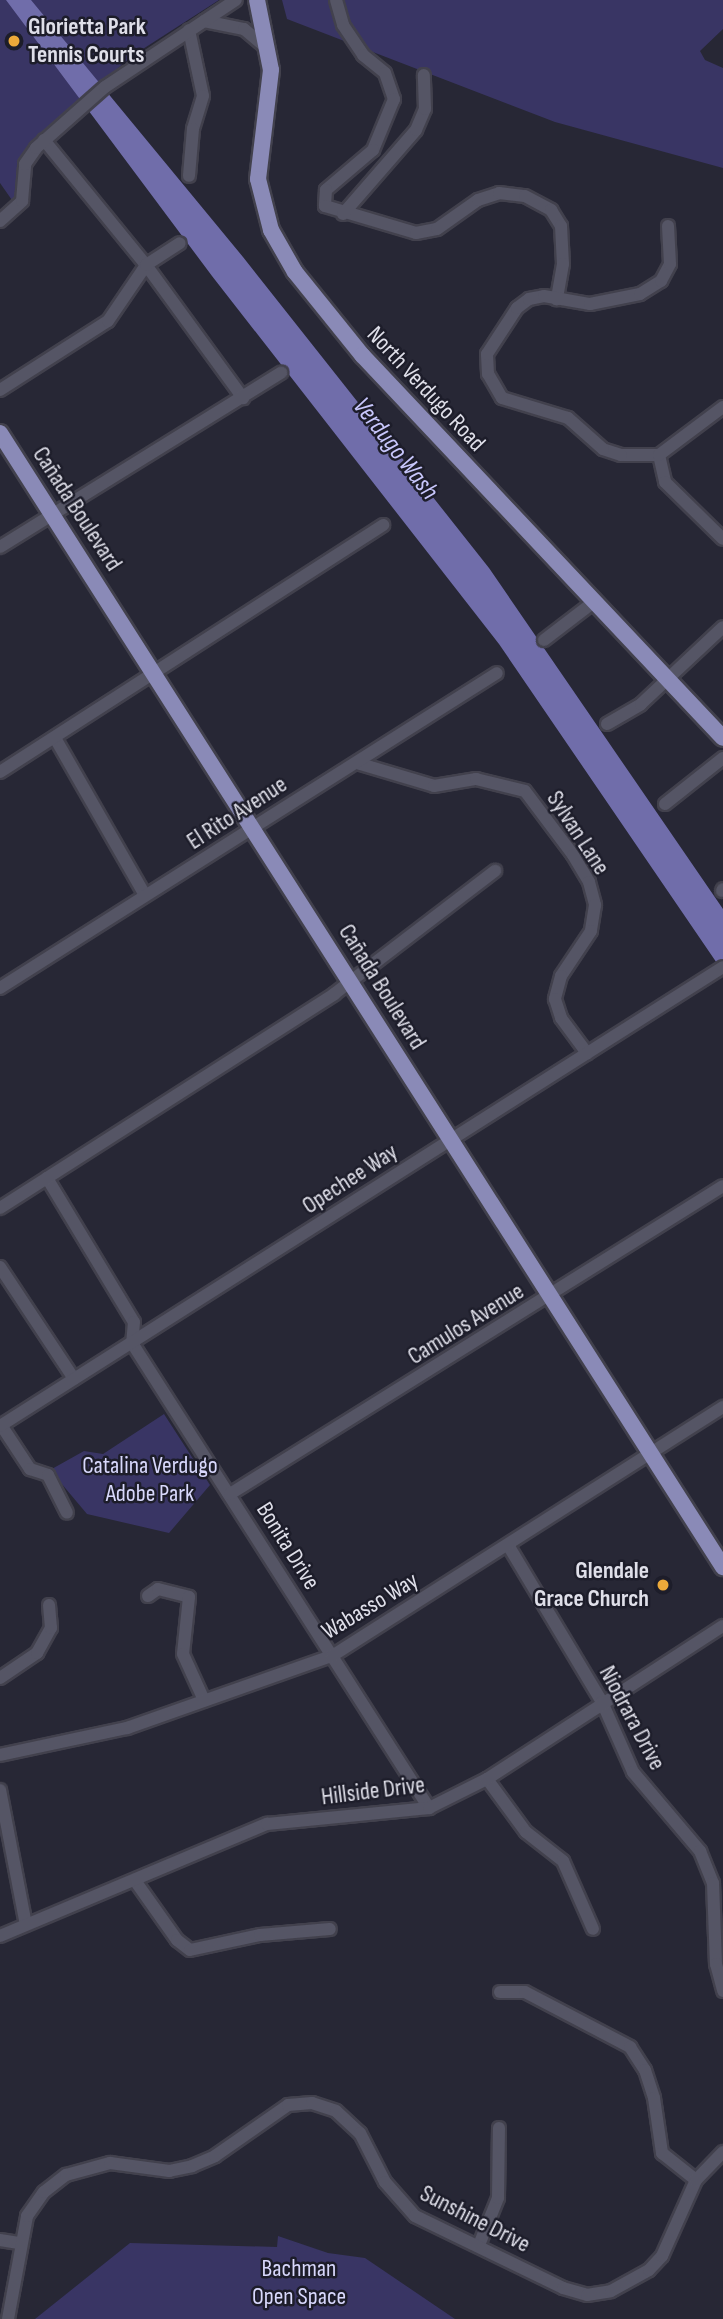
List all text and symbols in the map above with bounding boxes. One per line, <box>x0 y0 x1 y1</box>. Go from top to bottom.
place label: Glorietta Park Tennis Courts <box>28 13 146 69</box>
marker: Glorietta Park Tennis Courts <box>6 33 22 49</box>
street label: North Verdugo Road <box>361 321 491 457</box>
water label: Verdugo Wash <box>345 392 445 506</box>
street label: Cañada Boulevard <box>26 441 128 577</box>
street label: El Rito Avenue <box>182 770 292 856</box>
street label: Sylvan Lane <box>540 786 616 880</box>
street label: Cañada Boulevard <box>332 919 432 1055</box>
street label: Opechee Way <box>297 1138 403 1220</box>
street label: Camulos Avenue <box>403 1277 529 1371</box>
park label: Catalina Verdugo Adobe Park <box>82 1452 218 1508</box>
street label: Bonita Drive <box>250 1497 326 1595</box>
place label: Glendale Grace Church <box>534 1557 649 1613</box>
street label: Wabasso Way <box>317 1566 423 1646</box>
marker: Glendale Grace Church <box>655 1577 671 1593</box>
street label: Niodrara Drive <box>593 1661 671 1775</box>
street label: Hillside Drive <box>320 1770 426 1812</box>
street label: Sunshine Drive <box>415 2179 535 2259</box>
park label: Bachman Open Space <box>252 2255 346 2311</box>

